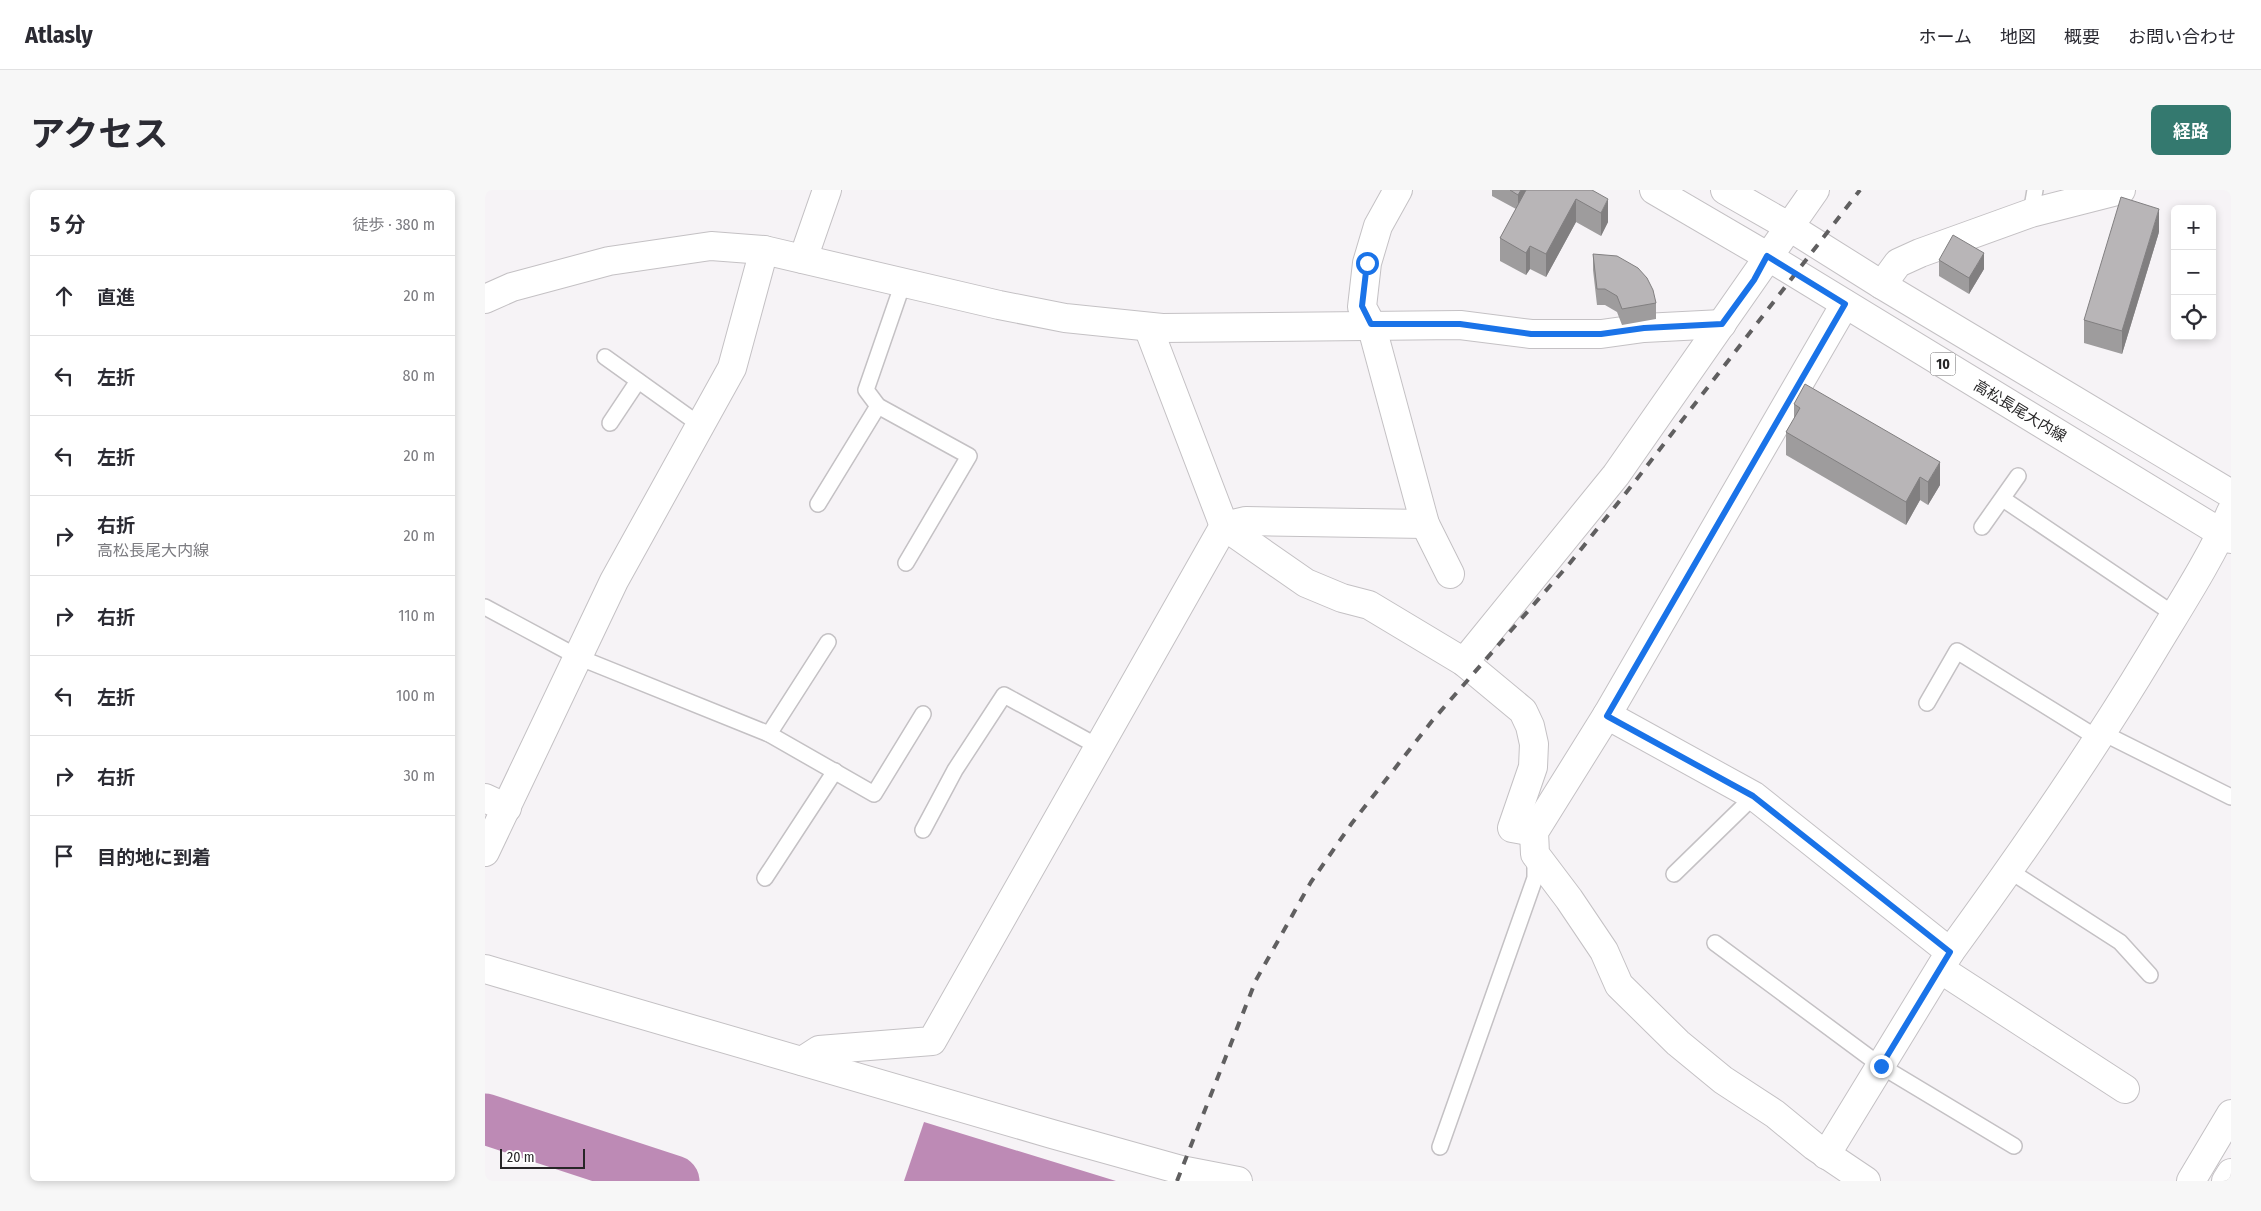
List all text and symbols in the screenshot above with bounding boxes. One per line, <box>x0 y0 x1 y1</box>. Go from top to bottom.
text: Atlasly <box>25 21 93 49</box>
text: ホーム <box>1919 26 1972 48</box>
text: 地図 <box>2000 26 2036 48</box>
text: 概要 <box>2064 26 2100 48</box>
text: お問い合わせ <box>2128 26 2236 48</box>
button: 経路 <box>2151 105 2231 155</box>
text: アクセス <box>30 113 168 155</box>
map controls <box>2171 205 2216 340</box>
button: + <box>2171 205 2216 250</box>
text: 5 分 <box>50 212 86 238</box>
text: 徒歩 · 380 m <box>352 215 435 234</box>
button: − <box>2171 250 2216 295</box>
route start <box>1356 252 1379 275</box>
icon: ahead <box>50 282 78 310</box>
text: 直進 <box>97 286 135 309</box>
text: 20 m <box>404 286 435 305</box>
button: locate <box>2171 295 2216 340</box>
road number: 10 <box>1931 352 1955 375</box>
icon: left <box>50 362 78 390</box>
text: 左折 <box>97 366 135 389</box>
text: 80 m <box>403 366 435 385</box>
street label: 高松長尾大内線 <box>1970 376 2070 446</box>
icon: left <box>50 442 78 470</box>
text: 左折 <box>97 446 135 469</box>
text: 20 m <box>404 446 435 465</box>
text: 右折 <box>97 514 135 537</box>
icon: right <box>50 522 78 550</box>
text: 20 m <box>404 526 435 545</box>
text: 高松長尾大内線 <box>97 541 209 560</box>
icon: right <box>50 602 78 630</box>
text: 右折 <box>97 606 135 629</box>
text: 110 m <box>398 606 435 625</box>
icon: left <box>50 682 78 710</box>
text: 左折 <box>97 686 135 709</box>
text: 100 m <box>396 686 435 705</box>
icon: right <box>50 762 78 790</box>
text: 右折 <box>97 766 135 789</box>
text: 30 m <box>403 766 435 785</box>
icon: arrive <box>50 842 78 870</box>
text: 目的地に到着 <box>97 846 211 869</box>
route end <box>1870 1055 1893 1078</box>
scale bar <box>500 1146 585 1169</box>
text: 20 m <box>507 1149 535 1166</box>

